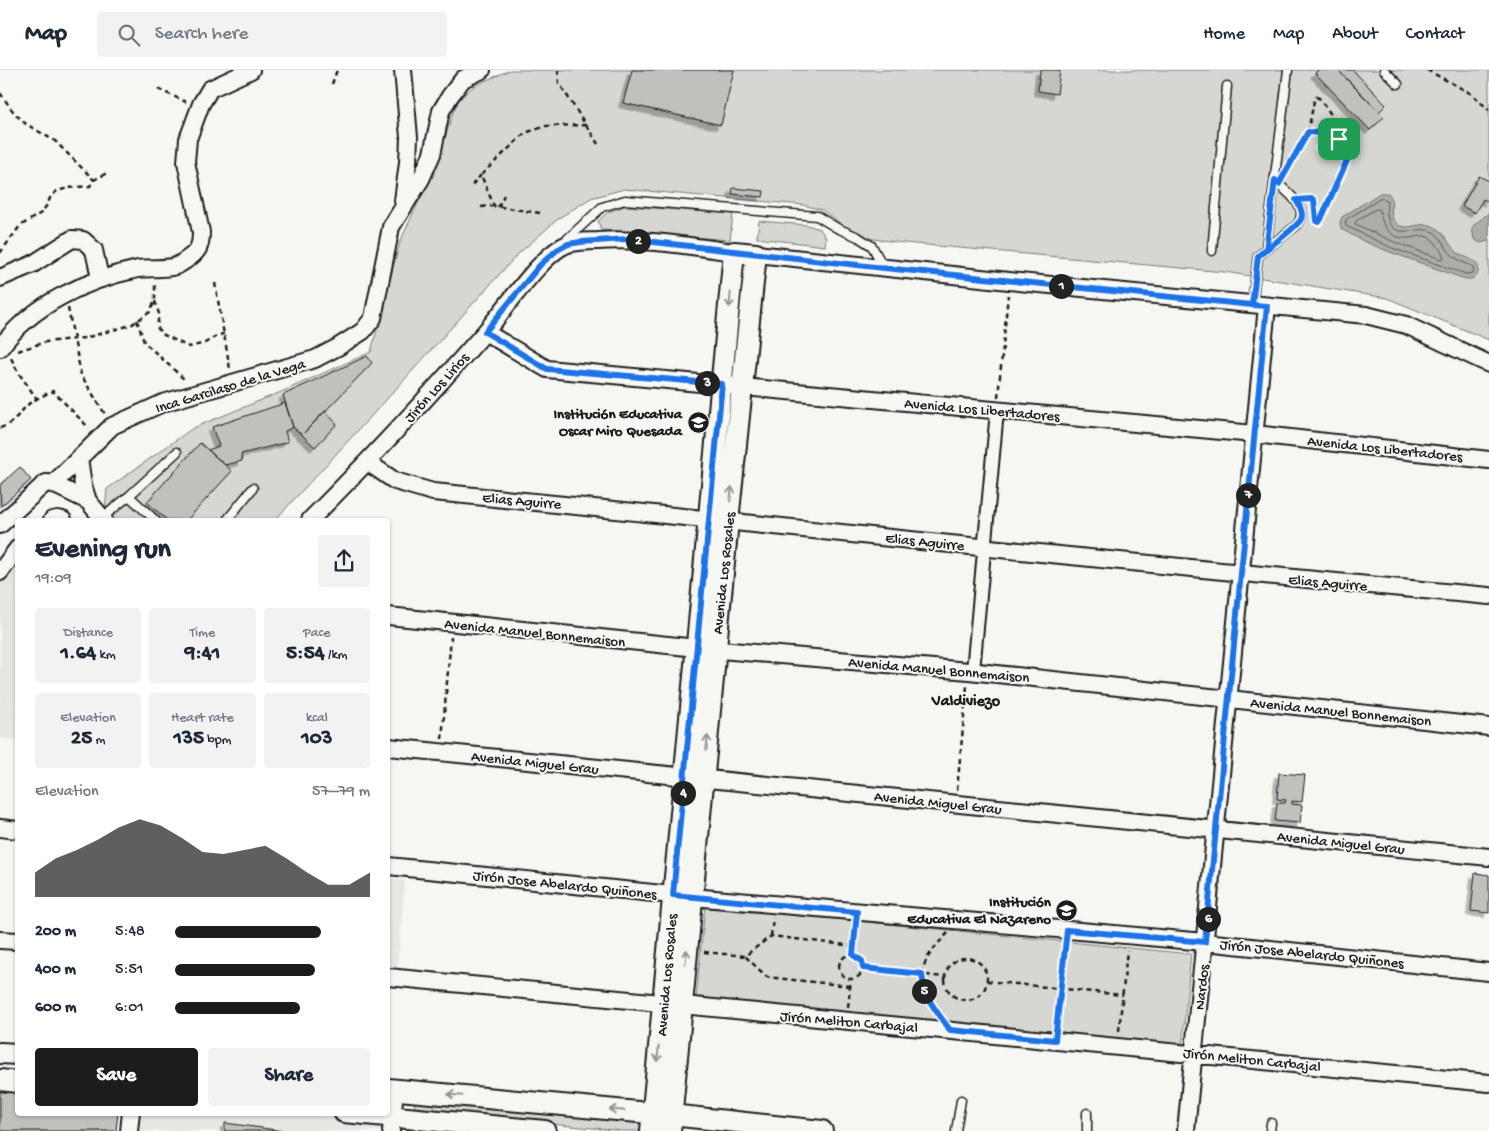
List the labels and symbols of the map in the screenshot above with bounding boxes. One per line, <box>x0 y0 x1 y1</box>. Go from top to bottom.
pin <box>1318 118 1360 160</box>
pin: 2 <box>626 228 650 254</box>
pin: 1 <box>1048 274 1074 298</box>
one-way arrow <box>725 292 735 308</box>
street label: Jirón Los Lirios <box>401 349 474 427</box>
street label: Inca Garcilaso de la Vega <box>153 355 308 418</box>
pin: 3 <box>694 370 720 396</box>
street label: Avenida Los Libertadores <box>903 395 1061 427</box>
place label: Institución Educativa Oscar Miro Quesada <box>553 406 683 441</box>
school or university icon: Institución Educativa Oscar Miro Quesada <box>686 410 710 434</box>
street label: Avenida Los Libertadores <box>1306 433 1464 467</box>
pin: 7 <box>1236 482 1260 508</box>
one-way arrow <box>726 486 736 502</box>
street label: Elias Aguirre <box>482 490 562 514</box>
street label: Avenida Los Rosales <box>710 511 740 635</box>
street label: Elias Aguirre <box>884 530 965 556</box>
street label: Elias Aguirre <box>1288 572 1368 596</box>
street label: Avenida Manuel Bonnemaison <box>443 616 626 652</box>
street label: Avenida Manuel Bonnemaison <box>847 654 1030 688</box>
district label: Valdiviezo <box>931 693 1001 712</box>
street label: Avenida Manuel Bonnemaison <box>1249 695 1432 731</box>
one-way arrow <box>702 735 711 751</box>
street label: Avenida Miguel Grau <box>470 748 599 780</box>
pin: 4 <box>670 780 696 806</box>
street label: Avenida Miguel Grau <box>873 788 1002 820</box>
street label: Avenida Miguel Grau <box>1276 828 1405 860</box>
street label: Jirón Jose Abelardo Quiñones <box>472 867 658 905</box>
place label: Institución Educativa El Nazareno <box>907 894 1052 929</box>
school or university icon: Institución Educativa El Nazareno <box>1055 898 1079 922</box>
pin: 6 <box>1196 906 1220 932</box>
street label: Avenida Los Rosales <box>654 913 682 1037</box>
street label: Jirón Jose Abelardo Quiñones <box>1219 936 1405 974</box>
one-way arrow <box>681 949 690 965</box>
street label: Nardos <box>1192 963 1214 1011</box>
pin: 5 <box>912 978 936 1004</box>
street label: Jirón Meliton Carbajal <box>779 1008 918 1038</box>
street label: Jirón Meliton Carbajal <box>1182 1045 1321 1077</box>
one-way arrow <box>653 1046 663 1062</box>
one-way arrow <box>447 1090 463 1100</box>
one-way arrow <box>609 1105 625 1114</box>

